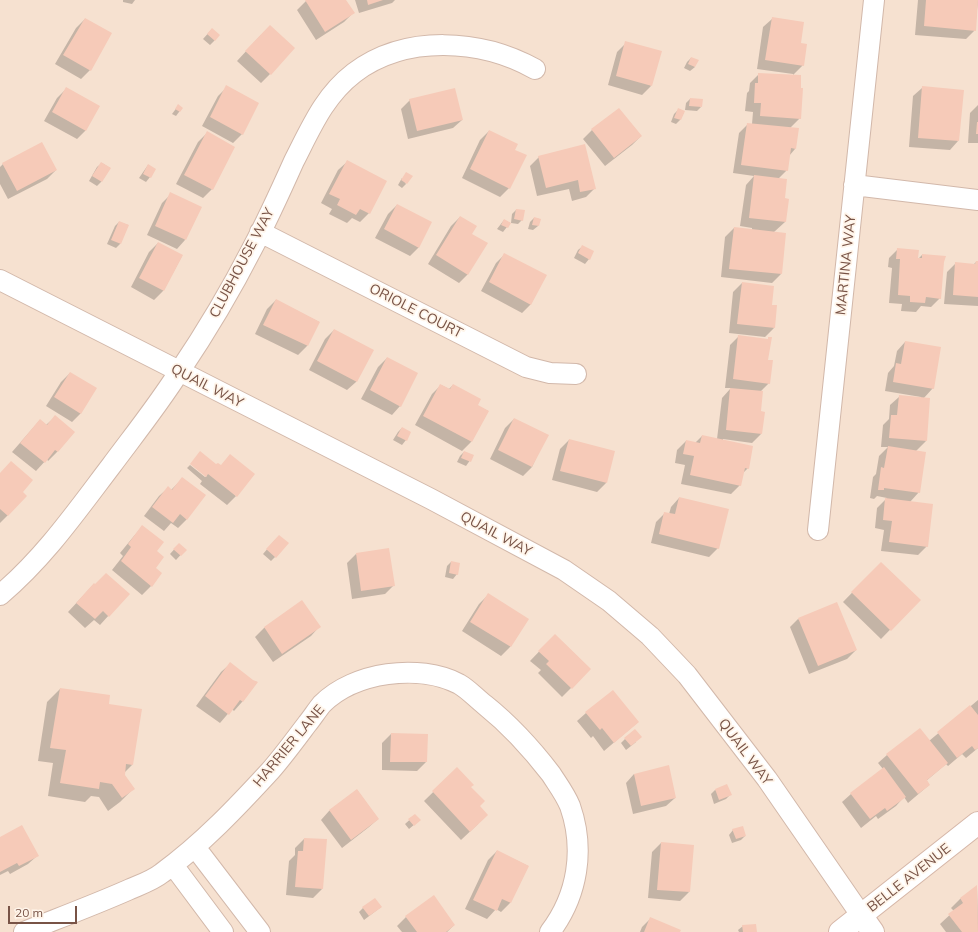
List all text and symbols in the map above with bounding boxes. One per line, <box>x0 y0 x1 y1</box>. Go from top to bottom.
street label: CLUBHOUSE WAY <box>206 205 278 321</box>
street label: MARTINA WAY <box>832 214 860 316</box>
street label: ORIOLE COURT <box>366 280 466 342</box>
street label: QUAIL WAY <box>168 361 246 411</box>
street label: QUAIL WAY <box>457 508 535 560</box>
street label: HARRIER LANE <box>250 702 328 790</box>
street label: QUAIL WAY <box>715 715 775 789</box>
street label: BELLE AVENUE <box>864 840 954 916</box>
scale bar <box>10 898 79 924</box>
text: 20 m <box>15 905 43 920</box>

